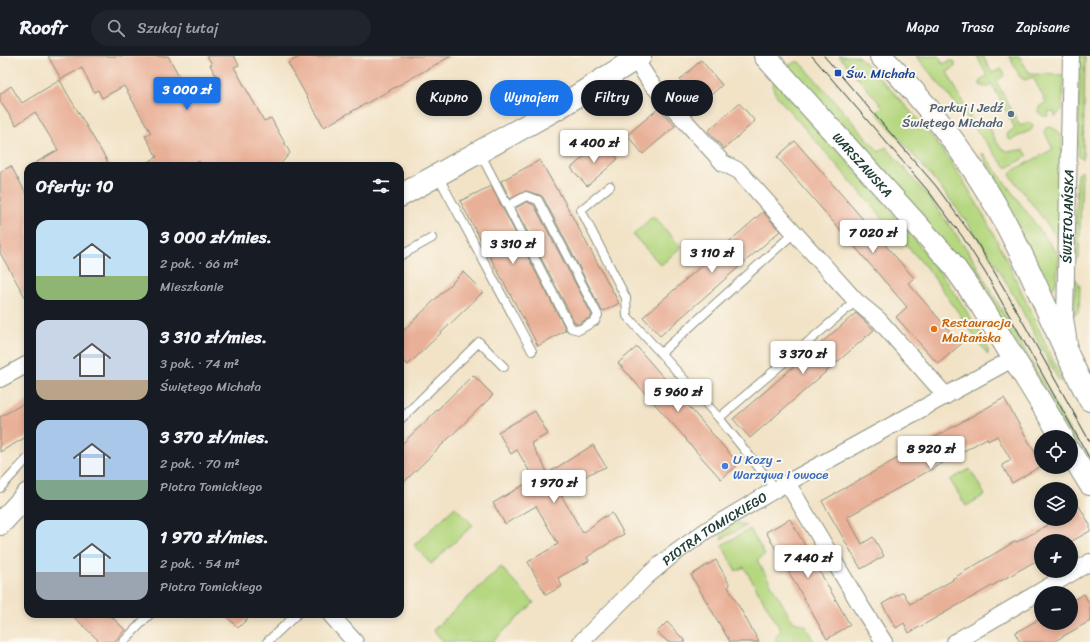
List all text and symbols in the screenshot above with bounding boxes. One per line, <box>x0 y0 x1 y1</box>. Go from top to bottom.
search box <box>91 10 371 46</box>
text: Roofr <box>20 11 67 44</box>
text: Szukaj tutaj <box>137 15 218 41</box>
text: Mapa <box>906 15 939 40</box>
text: Trasa <box>961 15 994 40</box>
text: Zapisane <box>1016 15 1070 40</box>
icon: search <box>105 17 127 39</box>
place label: Św. Michała <box>846 62 916 85</box>
marker: Św. Michała <box>833 68 843 78</box>
pin: 3 000 zł <box>146 77 228 111</box>
text: 3 000 zł <box>163 78 211 101</box>
chip: Kupno <box>416 80 482 116</box>
chip: Wynajem <box>490 80 573 116</box>
chip: Filtry <box>581 80 643 116</box>
chip: Nowe <box>651 80 713 116</box>
place label: Parkuj i Jedź Świętego Michała <box>902 96 1004 134</box>
marker: Parkuj i Jedź Świętego Michała <box>1006 109 1016 119</box>
street label: WARSZAWSKA <box>827 127 899 202</box>
pin: 4 400 zł <box>553 130 635 164</box>
text: 4 400 zł <box>569 131 619 154</box>
street label: ŚWIĘTOJAŃSKA <box>1055 169 1080 264</box>
text: Oferty: 10 <box>36 171 114 201</box>
icon: filters <box>370 175 392 197</box>
pin: 7 020 zł <box>832 220 914 254</box>
text: 7 020 zł <box>849 221 897 244</box>
text: 3 000 zł/mies. <box>160 222 272 252</box>
pin: 3 310 zł <box>472 231 554 265</box>
text: 3 310 zł <box>490 232 536 255</box>
icon: home <box>68 236 116 284</box>
pin: 3 110 zł <box>671 240 753 274</box>
text: 3 110 zł <box>690 241 734 264</box>
text: 2 pok. · 66 m² <box>160 252 239 275</box>
text: Mieszkanie <box>160 275 224 298</box>
place label: Restauracja Maltańska <box>942 311 1011 349</box>
text: 3 310 zł/mies. <box>160 322 267 352</box>
marker: Restauracja Maltańska <box>929 324 939 334</box>
icon: home <box>68 336 116 384</box>
pin: 3 370 zł <box>762 341 844 375</box>
text: 3 370 zł <box>779 342 827 365</box>
text: 3 pok. · 74 m² <box>160 352 239 375</box>
text: Świętego Michała <box>160 375 261 398</box>
pin: 5 960 zł <box>637 379 719 413</box>
text: 5 960 zł <box>654 380 702 403</box>
text: 3 370 zł/mies. <box>160 422 269 452</box>
map controls <box>1034 430 1078 630</box>
button: locate <box>1034 430 1078 474</box>
icon: home <box>68 436 116 484</box>
pin: 8 920 zł <box>890 436 972 470</box>
text: 8 920 zł <box>907 437 955 460</box>
place label: U Kozy - Warzywa i owoce <box>733 448 829 486</box>
text: 2 pok. · 70 m² <box>160 452 240 475</box>
marker: U Kozy - Warzywa i owoce <box>720 461 730 471</box>
pin: 1 970 zł <box>513 470 595 504</box>
text: 1 970 zł <box>531 471 577 494</box>
text: Piotra Tomickiego <box>160 475 262 498</box>
button: layers <box>1034 482 1078 526</box>
street label: PIOTRA TOMICKIEGO <box>656 485 771 571</box>
text: 1 970 zł/mies. <box>160 522 269 552</box>
button: + <box>1034 534 1078 578</box>
icon: home <box>68 536 116 584</box>
pin: 7 440 zł <box>767 545 849 579</box>
text: 7 440 zł <box>783 546 833 569</box>
text: 2 pok. · 54 m² <box>160 552 240 575</box>
text: Piotra Tomickiego <box>160 575 262 598</box>
button: − <box>1034 586 1078 630</box>

